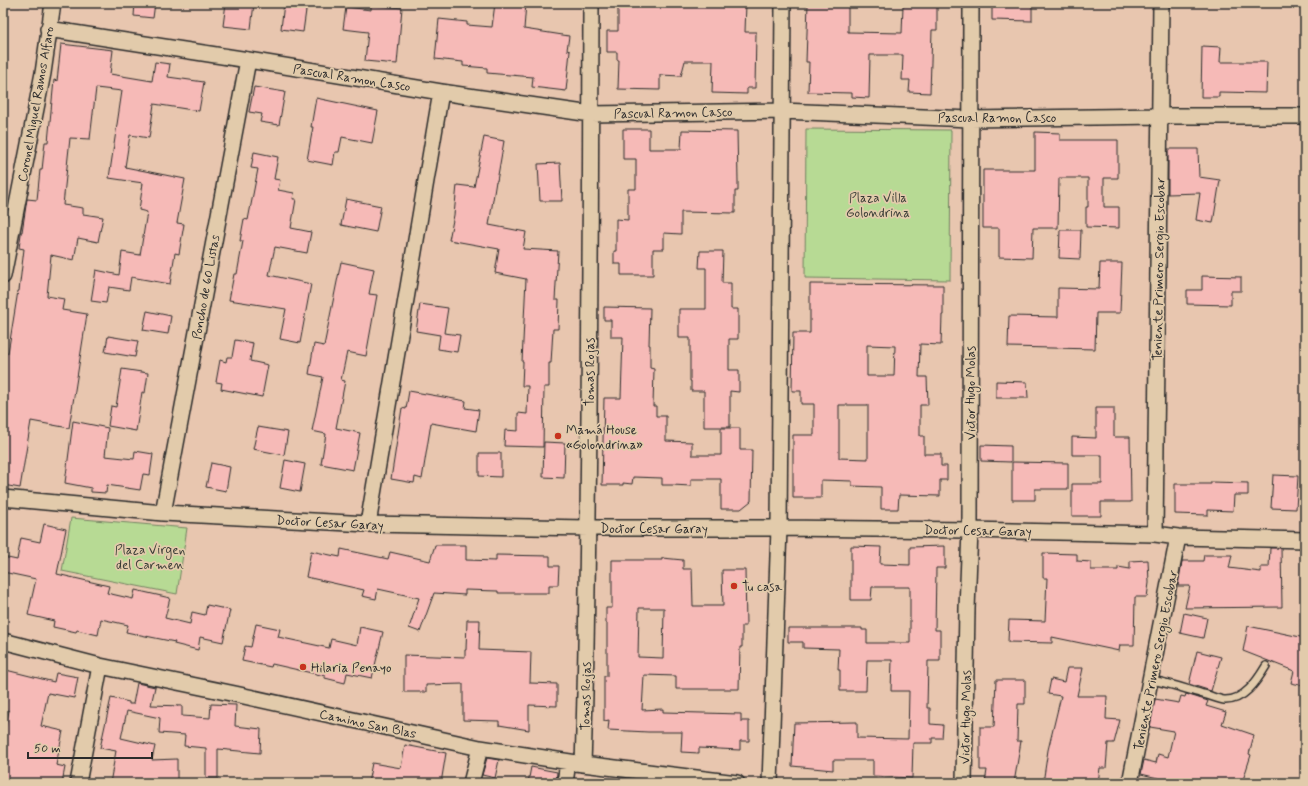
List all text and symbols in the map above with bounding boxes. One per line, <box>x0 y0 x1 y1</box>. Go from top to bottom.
street label: Coronel Miguel Ramos Alfaro <box>14 25 59 183</box>
street label: Pascual Ramon Casco <box>292 61 412 96</box>
street label: Pascual Ramon Casco <box>614 104 733 123</box>
street label: Pascual Ramon Casco <box>938 110 1057 127</box>
street label: Teniente Primero Sergio Escobar <box>1149 177 1171 361</box>
park label: Plaza Villa Golondrina <box>846 190 910 222</box>
street label: Poncho de 60 Listas <box>189 233 224 341</box>
street label: Tomas Rojas <box>582 338 599 406</box>
street label: Victor Hugo Molas <box>963 346 981 440</box>
place label: Mamá House «Golondrina» <box>566 422 643 454</box>
marker: Mamá House «Golondrina» <box>553 431 563 441</box>
street label: Doctor Cesar Garay <box>276 512 384 535</box>
street label: Doctor Cesar Garay <box>600 521 708 538</box>
street label: Doctor Cesar Garay <box>924 522 1032 541</box>
park label: Plaza Virgen del Carmen <box>115 542 185 574</box>
street label: Teniente Primero Sergio Escobar <box>1131 568 1183 752</box>
place label: Tu casa <box>742 579 782 596</box>
marker: Tu casa <box>729 581 739 591</box>
place label: Hilaria Penayo <box>311 660 392 677</box>
marker: Hilaria Penayo <box>298 662 308 672</box>
street label: Tomas Rojas <box>577 662 596 731</box>
street label: Victor Hugo Molas <box>957 670 977 764</box>
street label: Camino San Blas <box>318 706 418 743</box>
scale bar <box>28 734 152 760</box>
text: 50 m <box>34 741 61 757</box>

